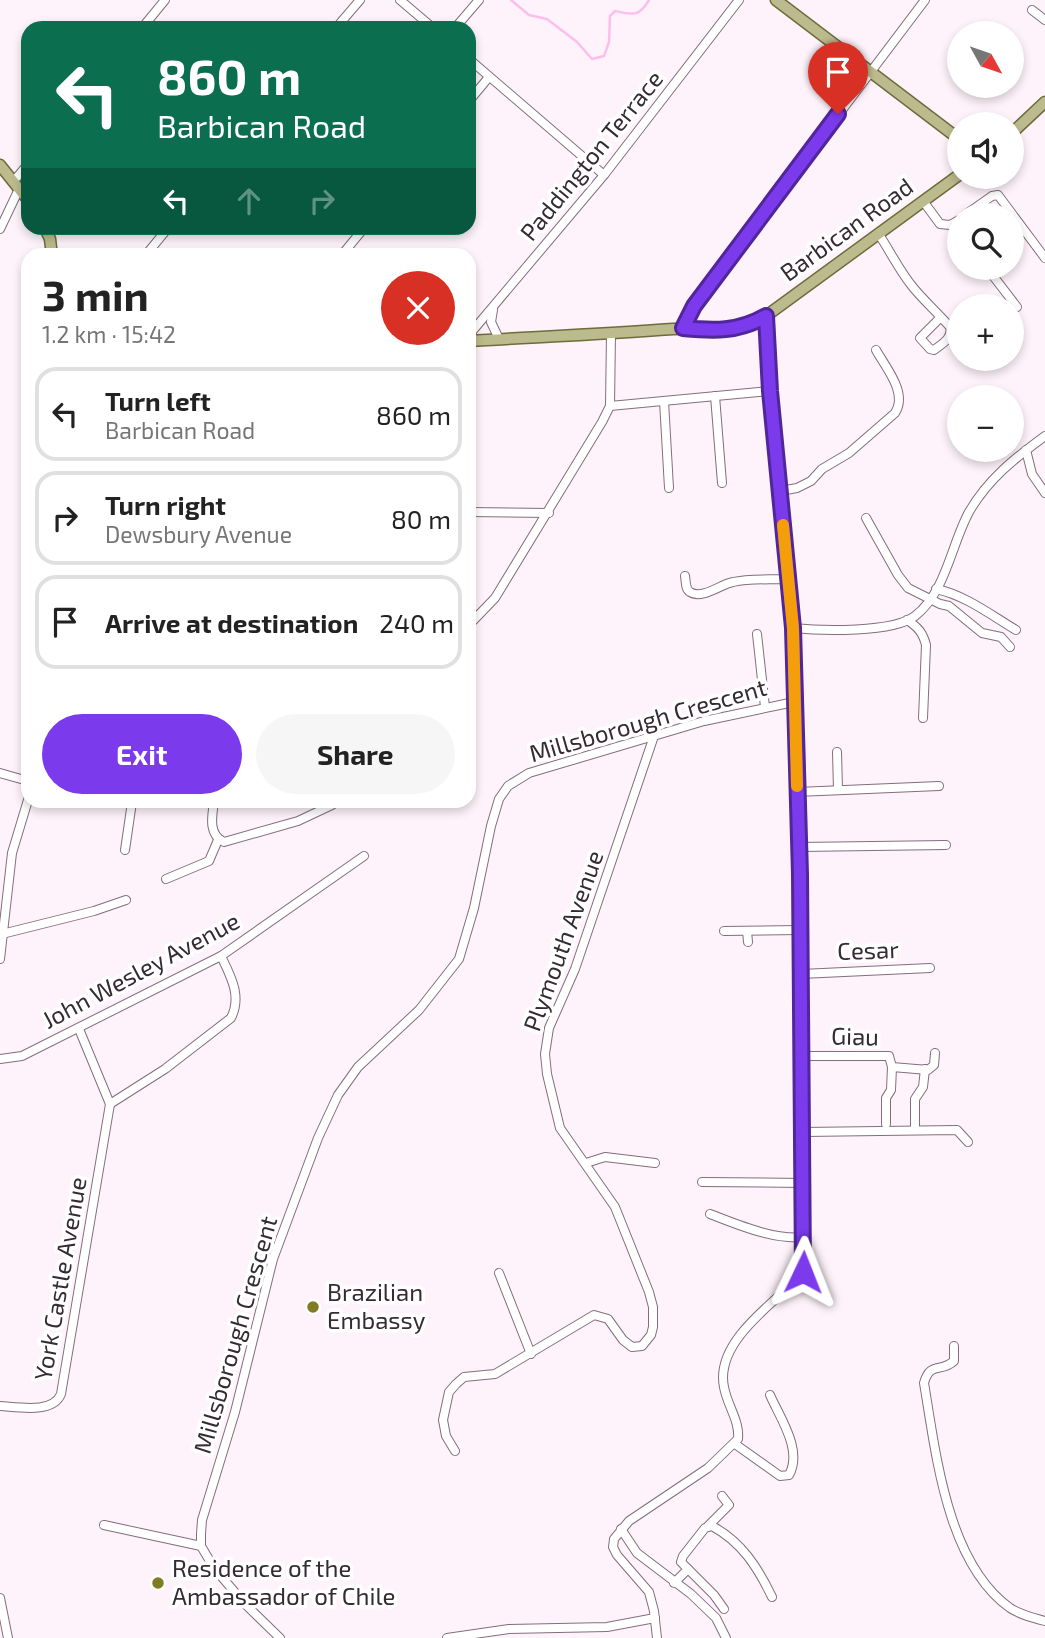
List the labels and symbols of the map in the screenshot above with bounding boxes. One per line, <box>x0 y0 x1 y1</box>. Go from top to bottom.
north arrow <box>947 21 1024 98</box>
pin <box>808 42 868 114</box>
street label: Paddington Terrace <box>513 64 668 246</box>
street label: Barbican Road <box>774 171 918 287</box>
street label: Millsborough Crescent <box>526 672 770 767</box>
street label: Plymouth Avenue <box>516 846 609 1035</box>
street label: John Wesley Avenue <box>37 905 244 1034</box>
street label: Cesar <box>837 934 900 965</box>
street label: Giau <box>831 1021 879 1050</box>
street label: York Castle Avenue <box>27 1175 92 1383</box>
street label: Millsborough Crescent <box>187 1213 282 1457</box>
position arrow <box>766 1235 840 1309</box>
place label: Brazilian Embassy <box>327 1277 426 1334</box>
marker: Brazilian Embassy <box>305 1299 321 1315</box>
place label: Residence of the Ambassador of Chile <box>172 1553 395 1610</box>
marker: Residence of the Ambassador of Chile <box>150 1575 166 1591</box>

